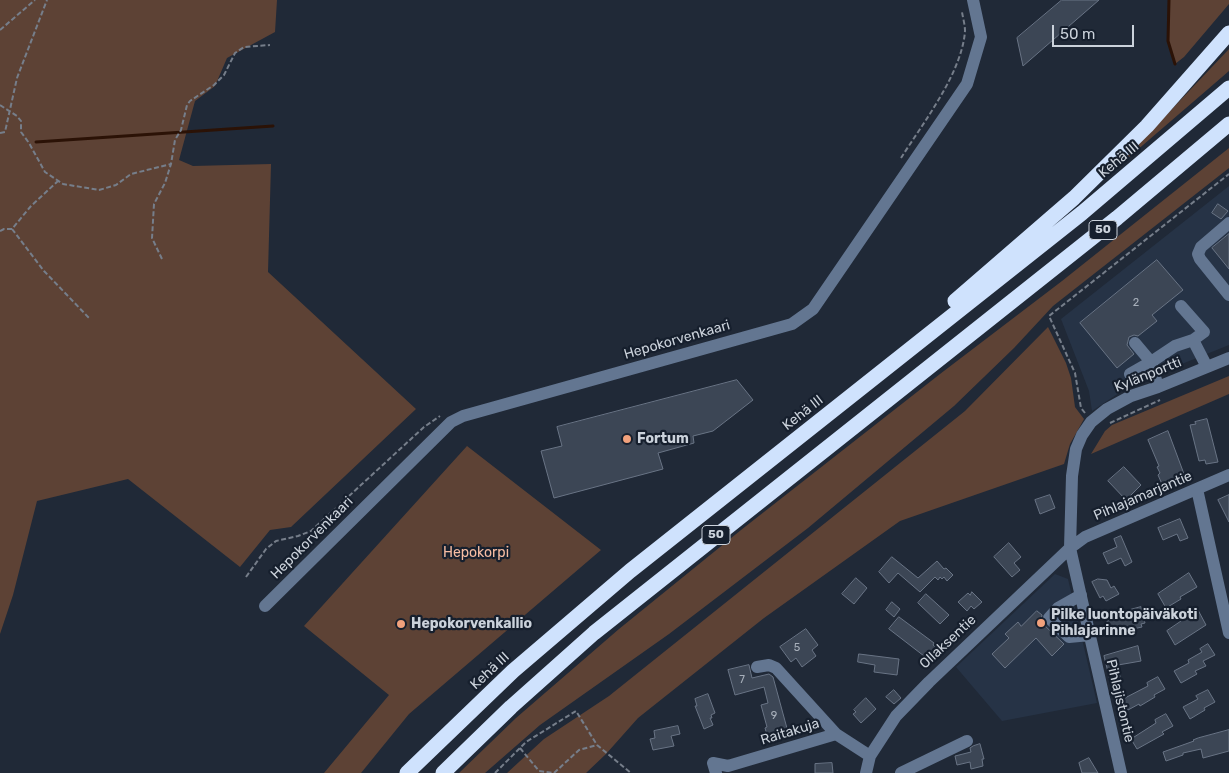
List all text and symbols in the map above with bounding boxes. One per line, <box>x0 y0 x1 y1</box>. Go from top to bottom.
scale bar <box>1054 15 1136 47</box>
text: 50 m <box>1060 25 1095 43</box>
street label: Kehä III <box>1096 138 1142 182</box>
road number: 50 <box>1089 220 1117 240</box>
house number: 2 <box>1133 296 1139 310</box>
street label: Hepokorvenkaari <box>622 317 732 363</box>
street label: Kylänportti <box>1112 354 1184 396</box>
street label: Kehä III <box>779 392 827 434</box>
place label: Fortum <box>637 431 689 447</box>
marker: Fortum <box>621 433 633 445</box>
street label: Pihlajamarjantie <box>1091 468 1195 524</box>
street label: Hepokorvenkaari <box>267 493 357 583</box>
road number: 50 <box>702 526 730 544</box>
park label: Hepokorpi <box>443 545 509 561</box>
place label: Pilke luontopäiväkoti Pihlajarinne <box>1051 607 1197 640</box>
street label: Ollaksentie <box>916 612 980 672</box>
place label: Hepokorvenkallio <box>411 616 532 632</box>
marker: Pilke luontopäiväkoti Pihlajarinne <box>1035 617 1047 629</box>
marker: Hepokorvenkallio <box>395 618 407 630</box>
house number: 5 <box>794 641 800 655</box>
street label: Kehä III <box>467 649 513 693</box>
street label: Pihlajistontie <box>1102 658 1138 744</box>
house number: 7 <box>739 673 745 687</box>
house number: 9 <box>771 709 777 723</box>
street label: Raitakuja <box>759 715 821 749</box>

